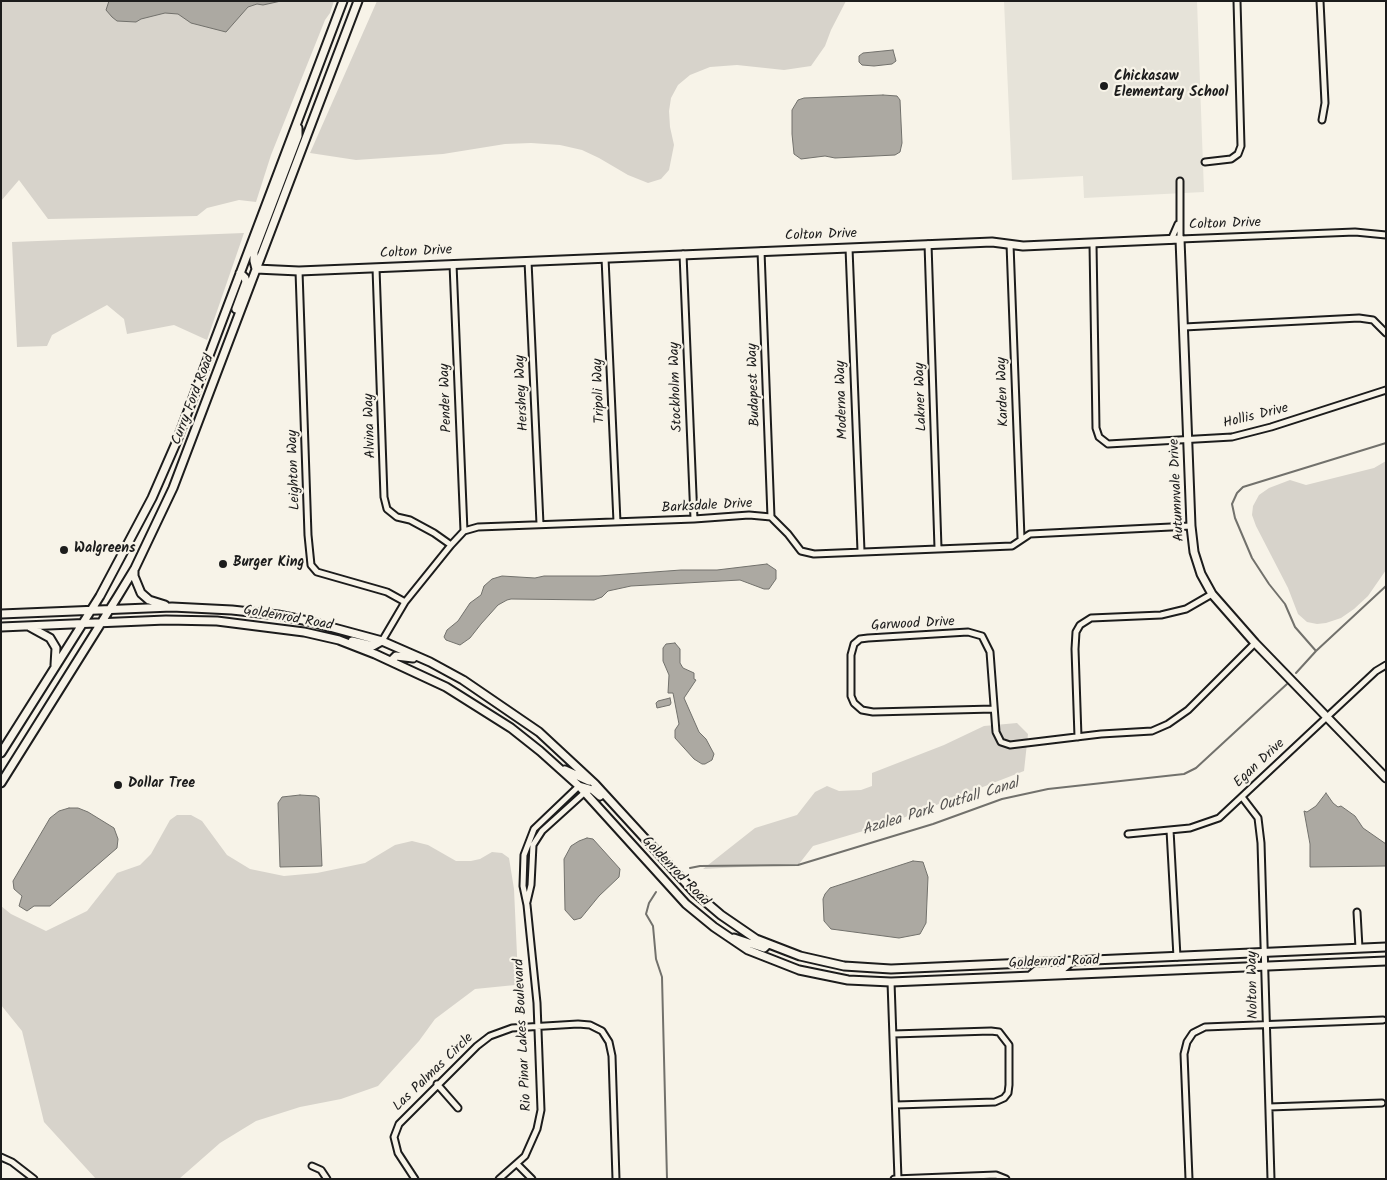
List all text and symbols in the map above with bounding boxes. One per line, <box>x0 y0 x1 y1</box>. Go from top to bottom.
place label: Chickasaw Elementary School <box>1114 70 1228 102</box>
marker: Chickasaw Elementary School <box>1098 80 1110 92</box>
street label: Colton Drive <box>1189 215 1261 235</box>
street label: Colton Drive <box>785 226 857 246</box>
street label: Colton Drive <box>380 243 452 263</box>
street label: Stockholm Way <box>667 342 687 432</box>
street label: Budapest Way <box>745 343 765 427</box>
street label: Curry Ford Road <box>169 352 219 448</box>
street label: Hershey Way <box>513 354 533 432</box>
street label: Karden Way <box>994 357 1014 427</box>
street label: Tripoli Way <box>590 358 610 424</box>
street label: Moderna Way <box>833 360 853 440</box>
street label: Lakner Way <box>912 362 932 432</box>
street label: Pender Way <box>437 363 457 433</box>
street label: Alvina Way <box>361 393 381 459</box>
street label: Hollis Drive <box>1222 401 1290 433</box>
street label: Leighton Way <box>285 430 305 510</box>
street label: Autumnvale Drive <box>1167 438 1189 542</box>
street label: Barksdale Drive <box>661 496 753 518</box>
place label: Walgreens <box>74 542 136 558</box>
marker: Walgreens <box>58 544 70 556</box>
place label: Burger King <box>233 556 304 572</box>
marker: Burger King <box>217 558 229 570</box>
street label: Goldenrod Road <box>242 603 334 635</box>
street label: Garwood Drive <box>871 614 955 636</box>
street label: Egan Drive <box>1231 736 1289 792</box>
water label: Azalea Park Outfall Canal <box>861 776 1021 840</box>
place label: Dollar Tree <box>128 777 195 793</box>
marker: Dollar Tree <box>112 779 124 791</box>
street label: Goldenrod Road <box>637 834 713 910</box>
street label: Nolton Way <box>1245 951 1263 1019</box>
street label: Goldenrod Road <box>1008 953 1100 973</box>
street label: Rio Pinar Lakes Boulevard <box>512 958 536 1112</box>
street label: Las Palmas Circle <box>390 1030 478 1116</box>

